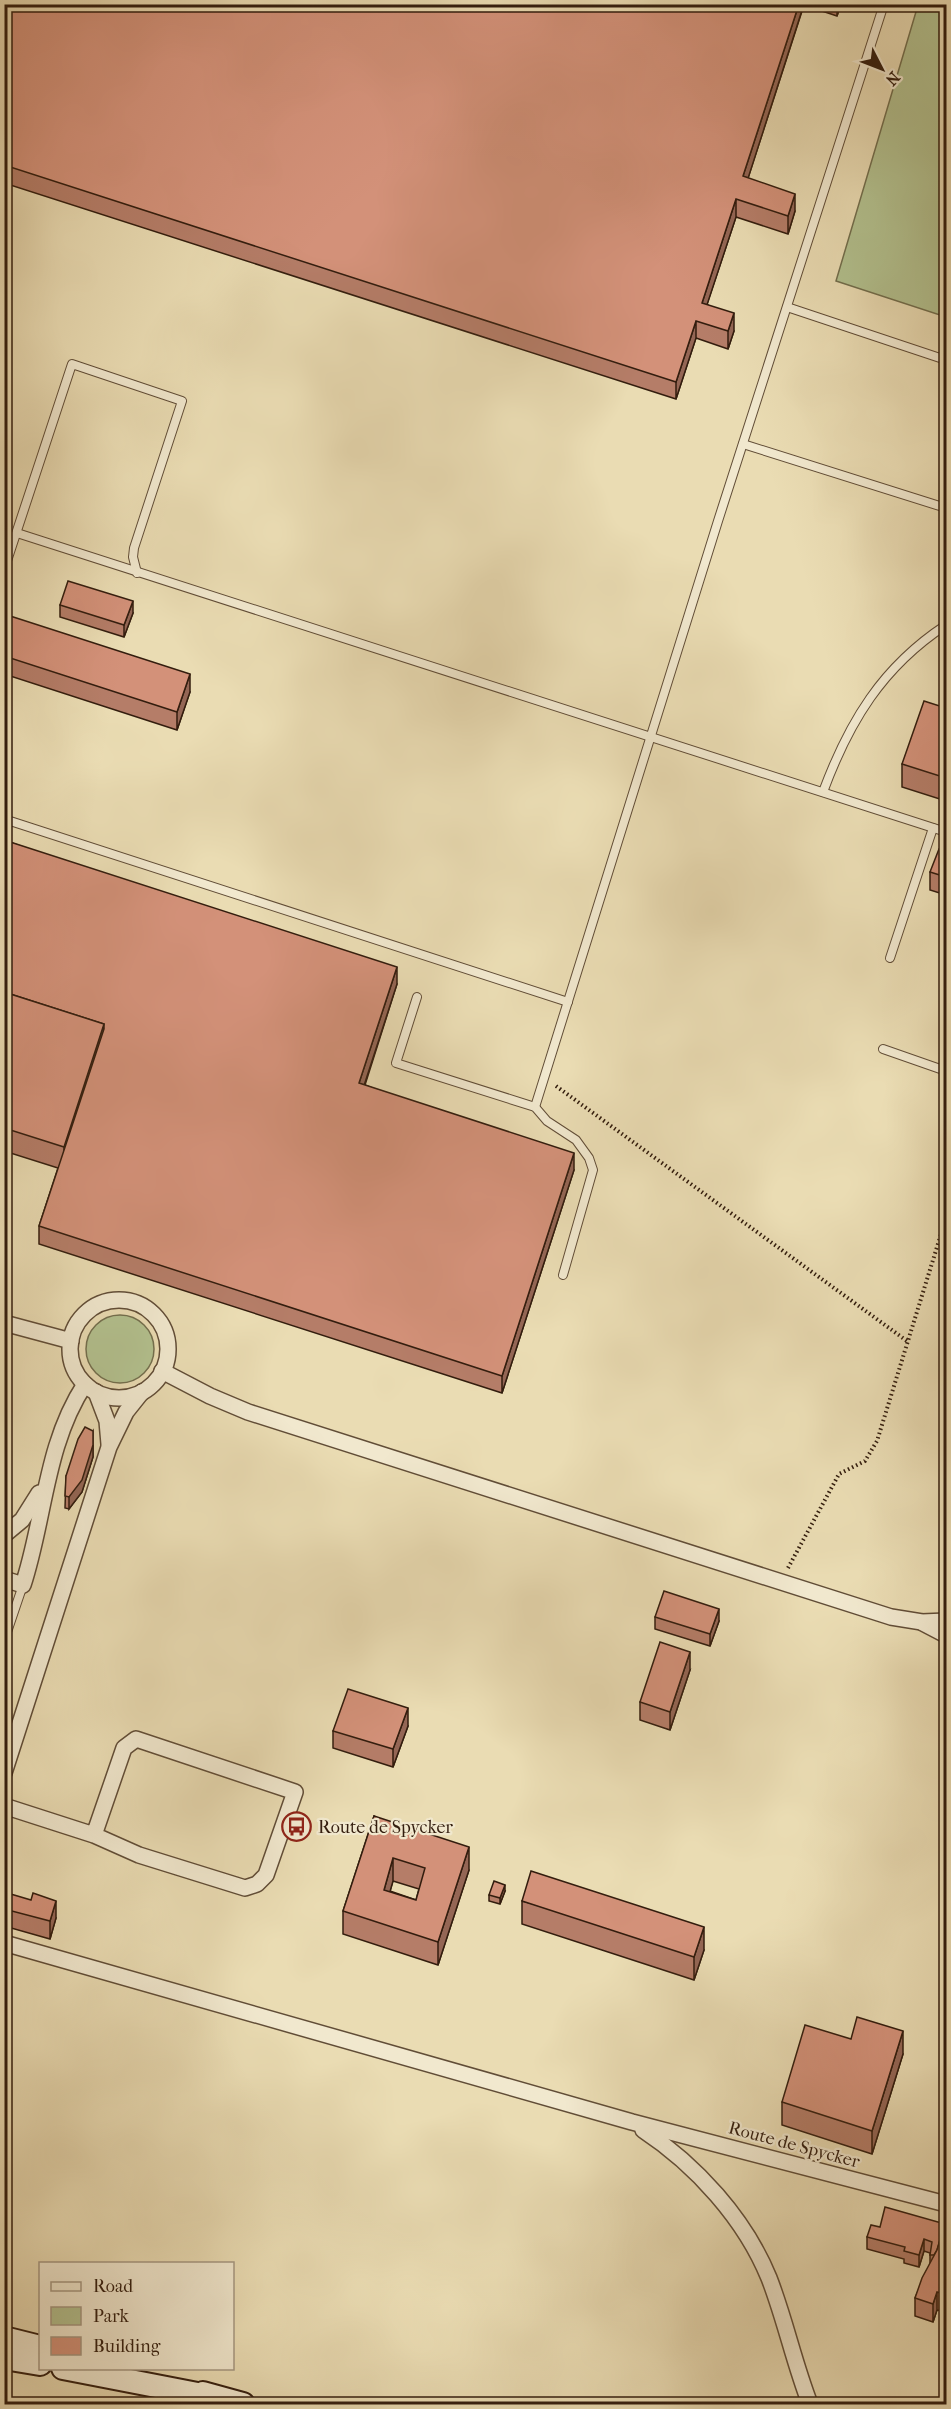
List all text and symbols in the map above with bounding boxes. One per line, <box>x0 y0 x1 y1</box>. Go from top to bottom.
north arrow <box>852 39 912 99</box>
text: N <box>881 68 904 90</box>
bus stop icon: Route de Spycker <box>281 1811 313 1843</box>
place label: Route de Spycker <box>318 1817 453 1838</box>
street label: Route de Spycker <box>726 2117 862 2173</box>
legend <box>39 2262 234 2370</box>
text: Road <box>93 2276 133 2297</box>
text: Park <box>93 2306 130 2327</box>
text: Building <box>93 2336 161 2357</box>

